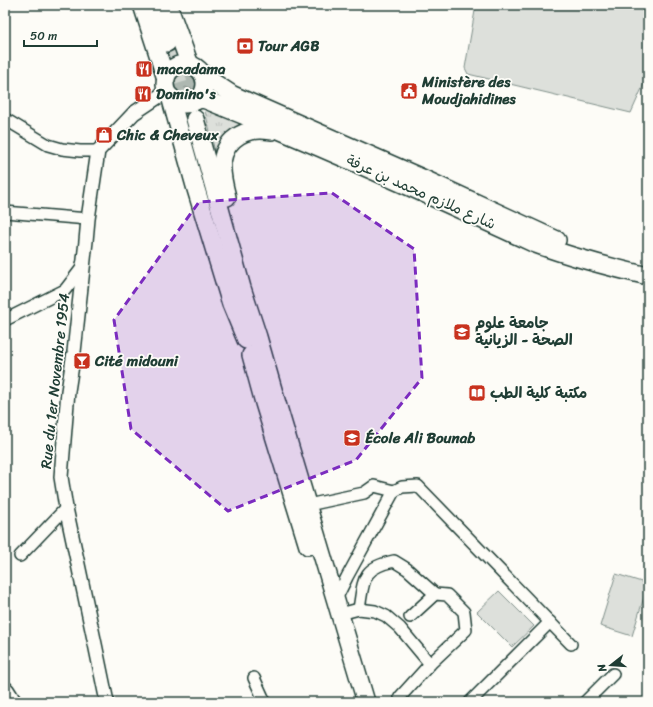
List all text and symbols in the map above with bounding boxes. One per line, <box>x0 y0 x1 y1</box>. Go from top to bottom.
scale bar <box>24 22 97 48</box>
text: 50 m <box>30 25 57 47</box>
place label: Tour AGB <box>258 33 320 59</box>
bank icon: Tour AGB <box>235 36 255 56</box>
place label: macadama <box>156 56 226 82</box>
restaurant icon: macadama <box>134 59 154 79</box>
place label: Ministère des Moudjahidines <box>421 69 517 112</box>
place label: Domino's <box>156 81 216 107</box>
public building icon: Ministère des Moudjahidines <box>399 81 419 101</box>
restaurant icon: Domino's <box>133 84 153 104</box>
place label: Chic & Cheveux <box>116 122 220 148</box>
shop icon: Chic & Cheveux <box>94 125 114 145</box>
street label: شارع ملازم محمد بن عرفة <box>342 147 500 237</box>
street label: Rue du 1er Novembre 1954 <box>33 292 77 470</box>
place label: جامعة علوم الصحة - الزيانية <box>475 310 573 353</box>
school or university icon: جامعة علوم الصحة - الزيانية <box>452 322 472 342</box>
place label: Cité midouni <box>94 348 179 374</box>
bar icon: Cité midouni <box>72 351 92 371</box>
place label: مكتبة كلية الطب <box>490 380 587 406</box>
library icon: مكتبة كلية الطب <box>467 383 487 403</box>
place label: École Ali Bounab <box>365 425 475 451</box>
school or university icon: École Ali Bounab <box>342 428 362 448</box>
north arrow <box>591 645 631 685</box>
text: N <box>592 661 612 675</box>

